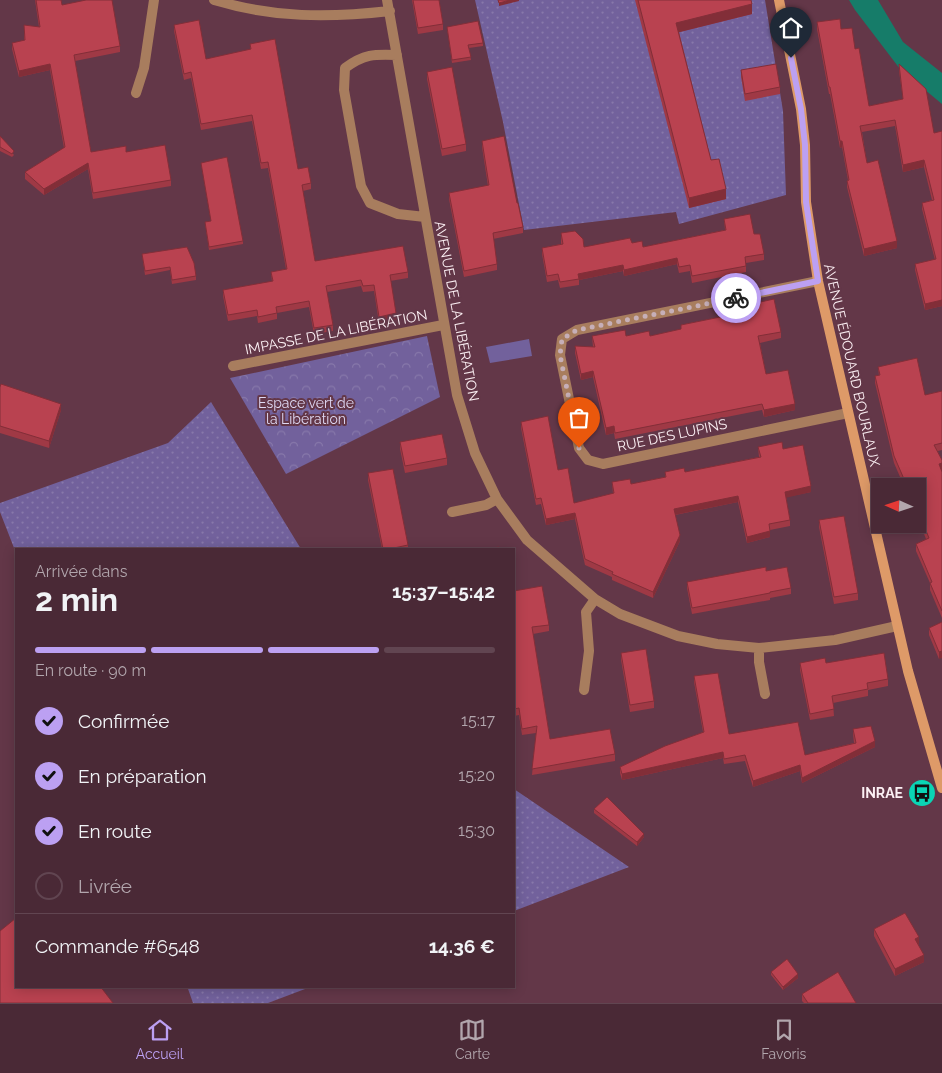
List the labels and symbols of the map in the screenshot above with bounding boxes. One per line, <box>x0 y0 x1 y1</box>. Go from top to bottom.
pin <box>770 7 812 58</box>
street label: AVENUE DE LA LIBÉRATION <box>432 219 483 403</box>
street label: AVENUE ÉDOUARD BOURLAUX <box>821 262 884 468</box>
courier <box>711 273 761 323</box>
street label: IMPASSE DE LA LIBÉRATION <box>243 305 429 358</box>
park label: Espace vert de la Libération <box>258 395 354 427</box>
pin <box>558 397 600 448</box>
street label: RUE DES LUPINS <box>615 415 729 454</box>
north arrow <box>871 478 926 532</box>
bus stop icon: INRAE <box>907 778 937 808</box>
place label: INRAE <box>861 785 903 801</box>

